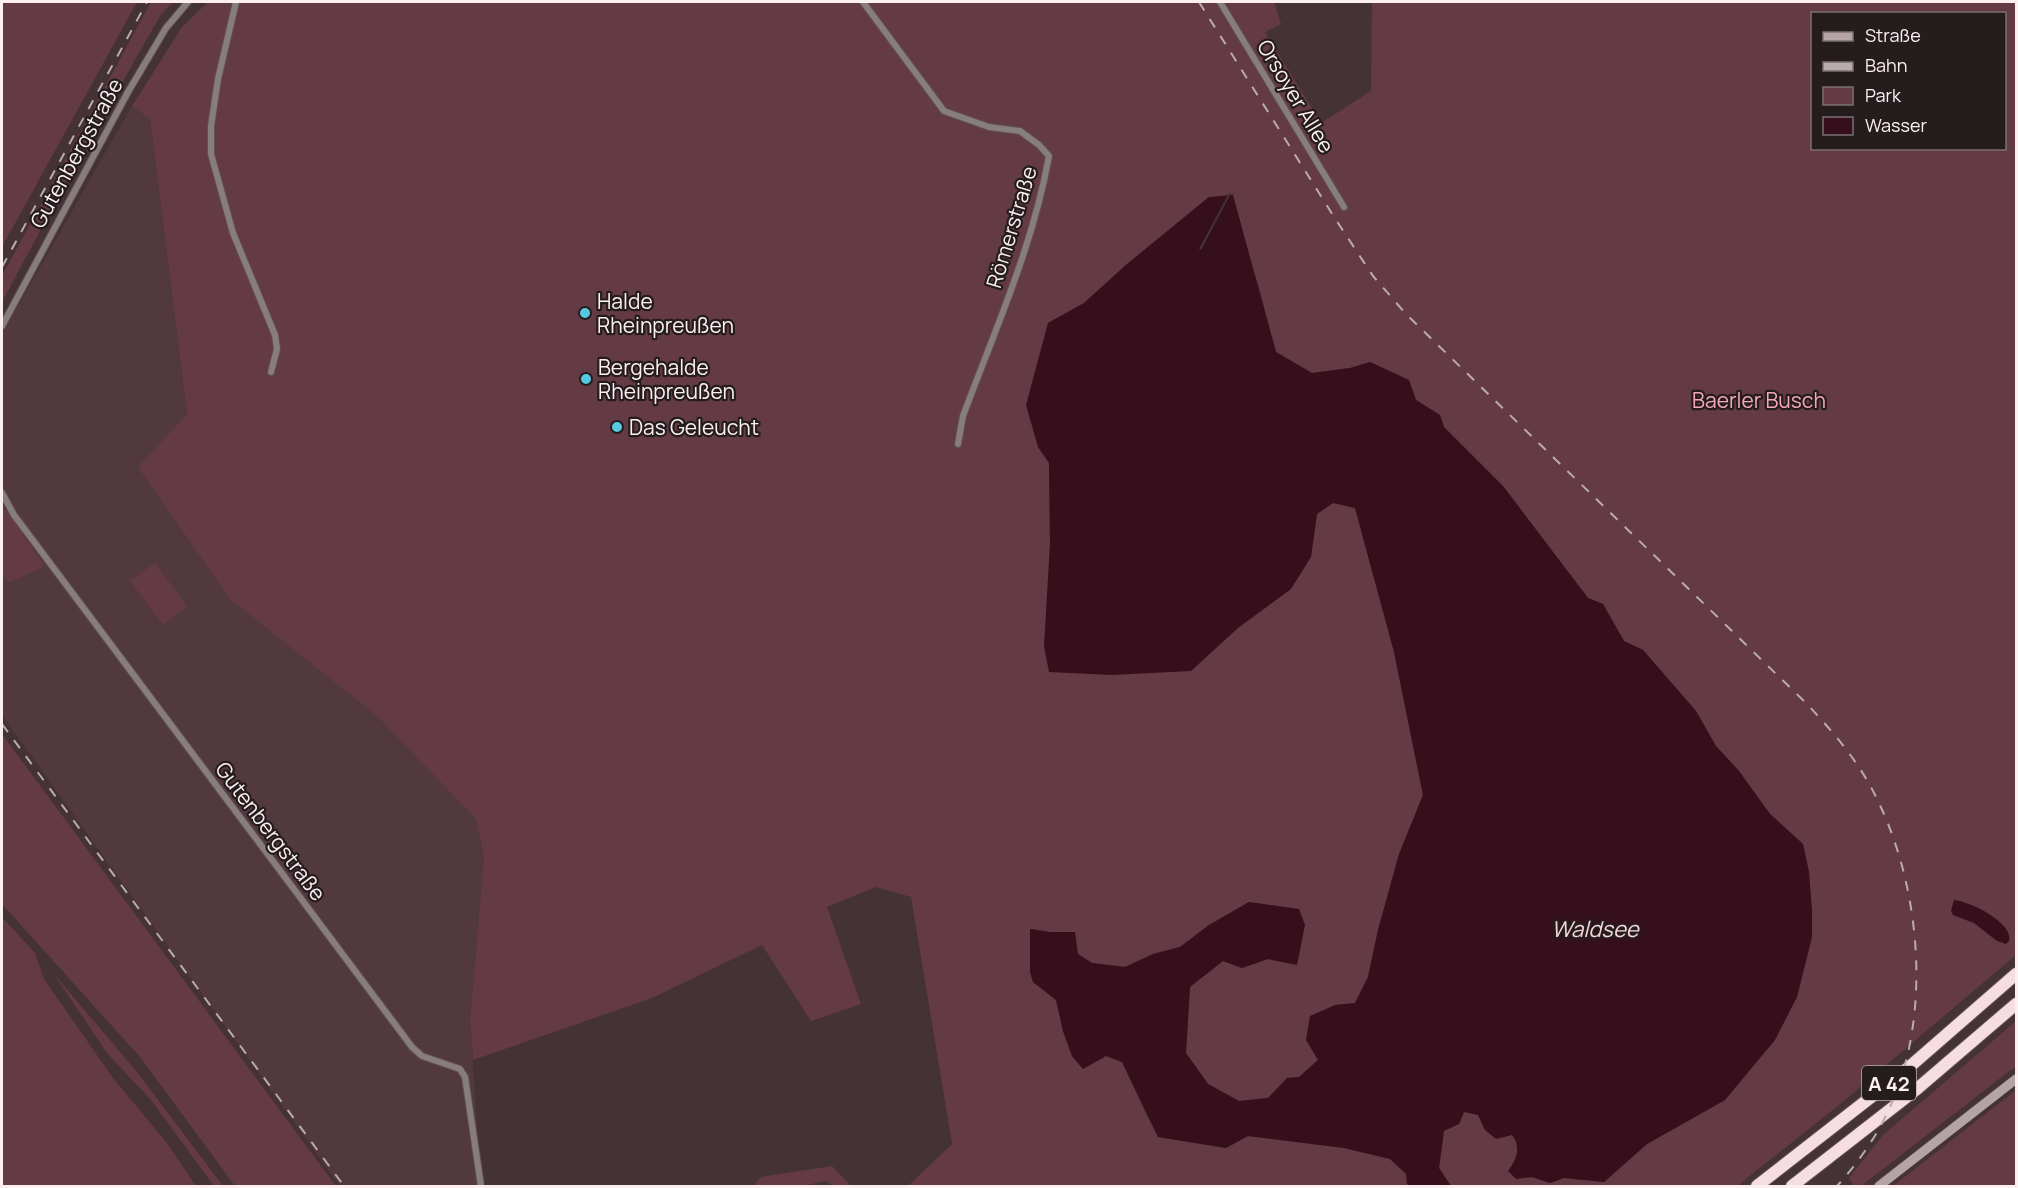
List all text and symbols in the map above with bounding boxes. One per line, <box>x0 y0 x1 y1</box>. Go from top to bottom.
legend <box>1811 12 2006 150</box>
text: Straße <box>1865 23 1921 47</box>
street label: Orsoyer Allee <box>1251 34 1341 158</box>
text: Bahn <box>1865 53 1907 77</box>
street label: Gutenbergstraße <box>23 73 129 233</box>
text: Park <box>1865 83 1902 107</box>
text: Wasser <box>1865 113 1927 137</box>
street label: Römerstraße <box>979 163 1043 291</box>
place label: Halde Rheinpreußen <box>597 287 734 339</box>
marker: Halde Rheinpreußen <box>578 306 592 320</box>
place label: Bergehalde Rheinpreußen <box>598 353 735 405</box>
marker: Bergehalde Rheinpreußen <box>579 372 593 386</box>
park label: Baerler Busch <box>1692 386 1826 414</box>
place label: Das Geleucht <box>629 413 759 441</box>
marker: Das Geleucht <box>610 420 624 434</box>
street label: Gutenbergstraße <box>210 756 332 906</box>
water label: Waldsee <box>1551 914 1640 944</box>
road number: A 42 <box>1862 1066 1916 1100</box>

